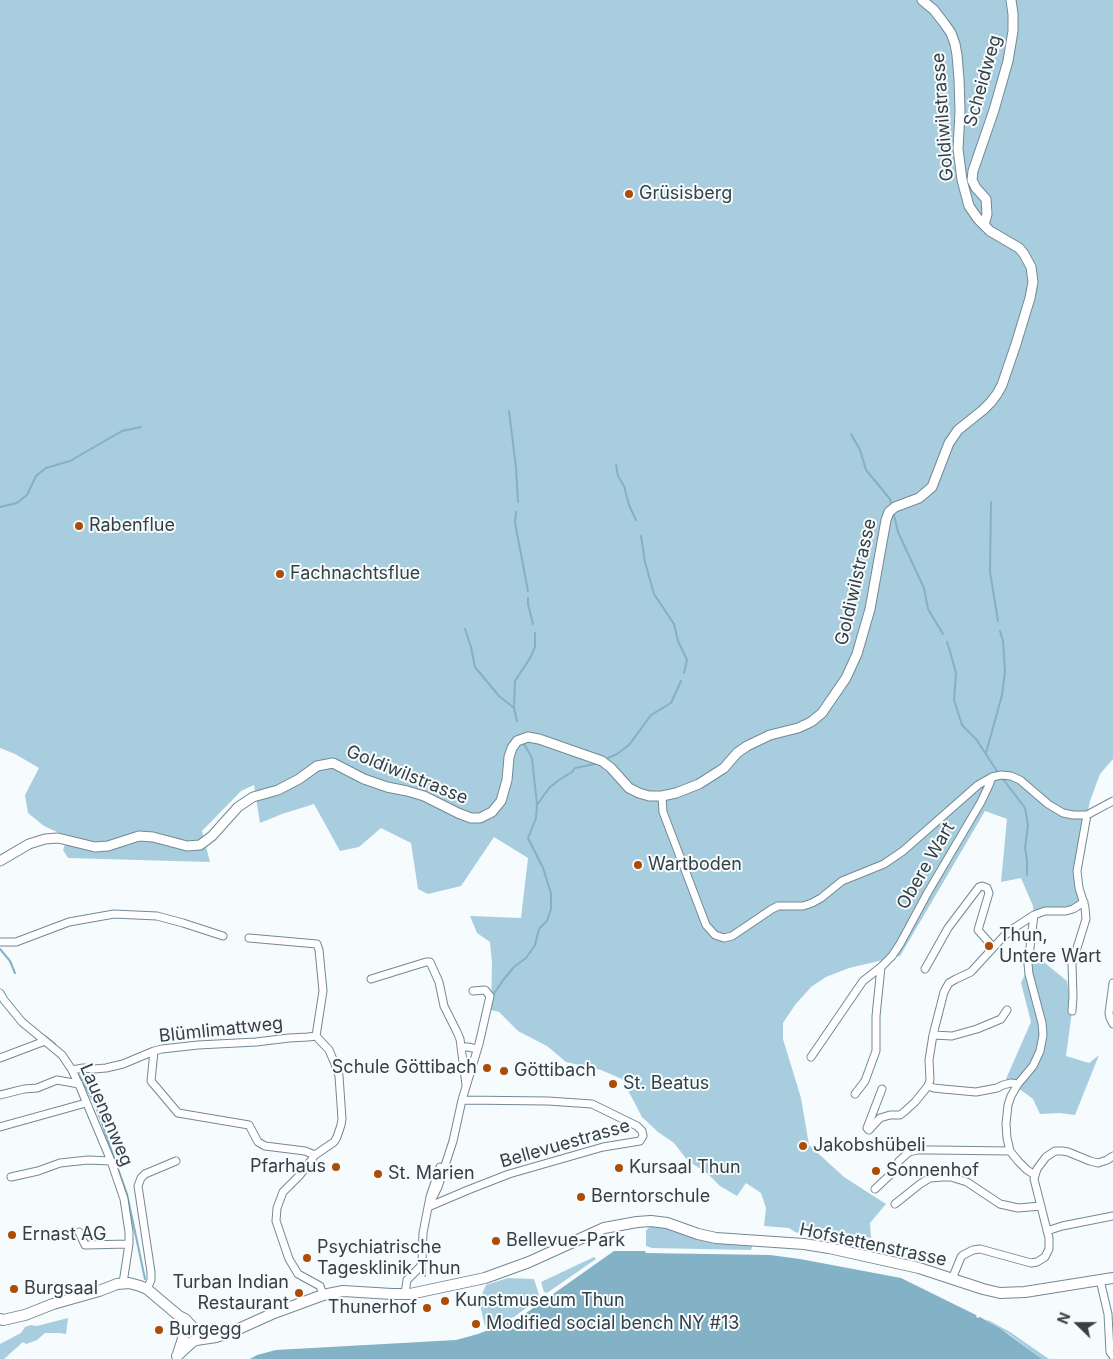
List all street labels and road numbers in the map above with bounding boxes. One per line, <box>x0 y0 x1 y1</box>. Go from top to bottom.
street label: Scheidweg <box>960 33 1006 129</box>
street label: Goldiwilstrasse <box>928 52 958 182</box>
street label: Goldiwilstrasse <box>831 517 881 647</box>
street label: Goldiwilstrasse <box>343 741 471 809</box>
street label: Obere Wart <box>892 819 960 913</box>
street label: Blümlimattweg <box>158 1013 284 1047</box>
street label: Lauenenweg <box>75 1061 137 1169</box>
street label: Bellevuestrasse <box>498 1115 632 1173</box>
street label: Hofstettenstrasse <box>797 1219 949 1271</box>

